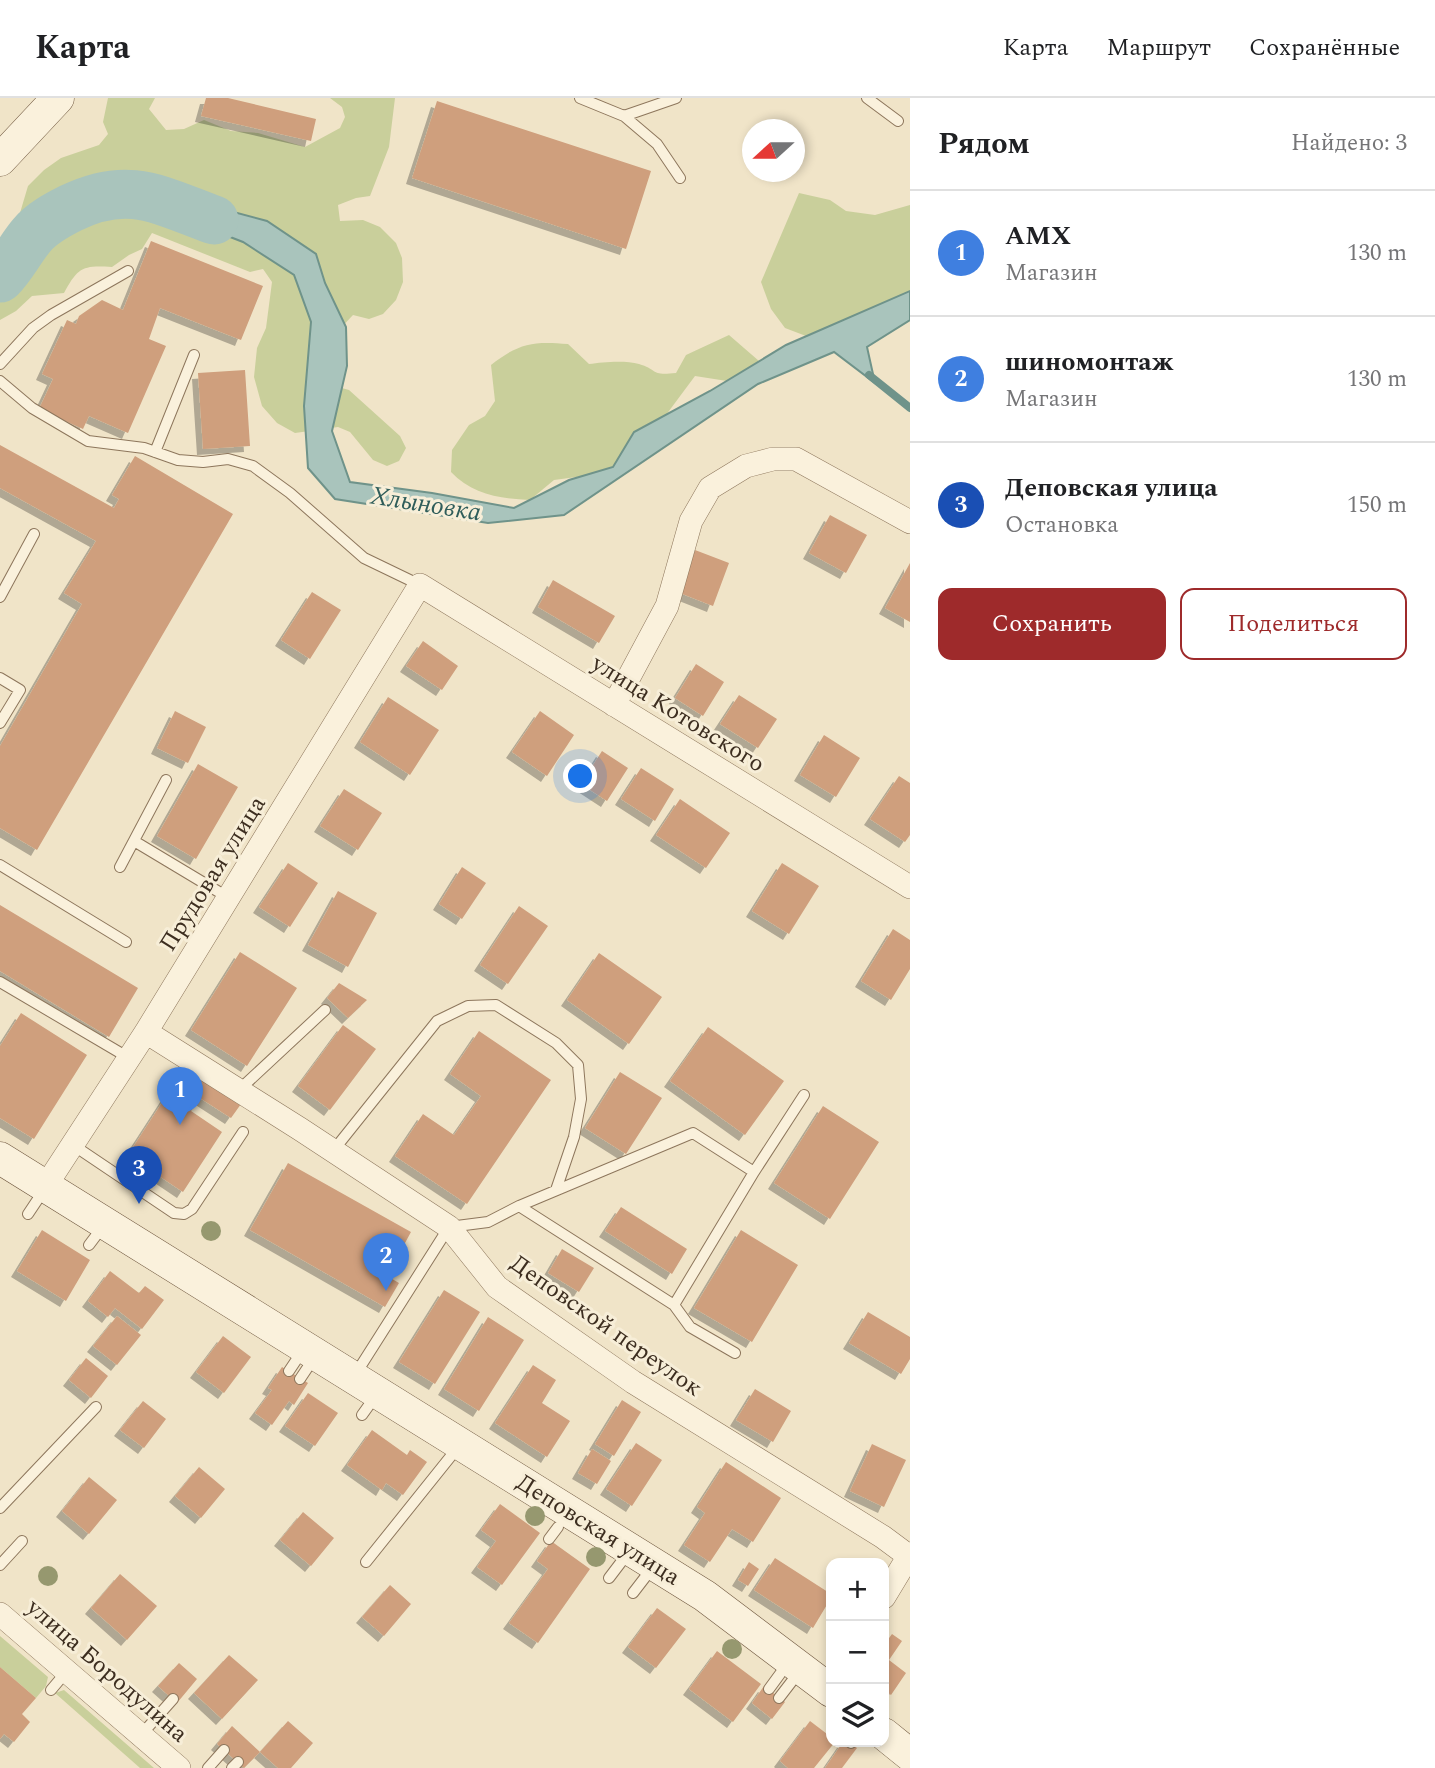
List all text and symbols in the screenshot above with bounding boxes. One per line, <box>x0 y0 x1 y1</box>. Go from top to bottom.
text: Карта <box>35 23 130 73</box>
text: Карта <box>1003 30 1068 66</box>
text: Маршрут <box>1106 30 1211 66</box>
text: Сохранённые <box>1249 30 1400 66</box>
north arrow <box>742 119 805 182</box>
text: Рядом <box>938 121 1030 167</box>
text: Найдено: 3 <box>1291 126 1407 161</box>
text: AMX <box>1005 216 1071 256</box>
text: 1 <box>955 236 967 271</box>
text: 130 m <box>1347 236 1407 271</box>
text: Магазин <box>1005 256 1098 291</box>
text: шиномонтаж <box>1005 342 1173 382</box>
text: 2 <box>955 362 967 397</box>
text: 130 m <box>1347 362 1407 397</box>
text: Магазин <box>1005 382 1098 417</box>
text: Деповская улица <box>1005 468 1218 508</box>
water label: Хлыновка <box>367 475 484 532</box>
text: 3 <box>955 488 967 523</box>
text: 150 m <box>1347 488 1407 523</box>
text: Остановка <box>1005 508 1118 543</box>
button: Сохранить <box>938 588 1166 660</box>
button: Поделиться <box>1180 588 1407 660</box>
street label: улица Котовского <box>583 646 772 782</box>
your location <box>563 759 597 793</box>
street label: Прудовая улица <box>151 789 275 959</box>
pin: 1 <box>157 1067 203 1125</box>
pin: 3 <box>116 1146 162 1204</box>
pin: 2 <box>363 1233 409 1291</box>
street label: Деповской переулок <box>503 1246 709 1406</box>
street label: Деповская улица <box>509 1465 687 1595</box>
map controls <box>826 1558 889 1747</box>
button: + <box>826 1558 889 1621</box>
street label: улица Бородулина <box>17 1590 196 1752</box>
button: − <box>826 1621 889 1684</box>
button: layers <box>826 1684 889 1747</box>

